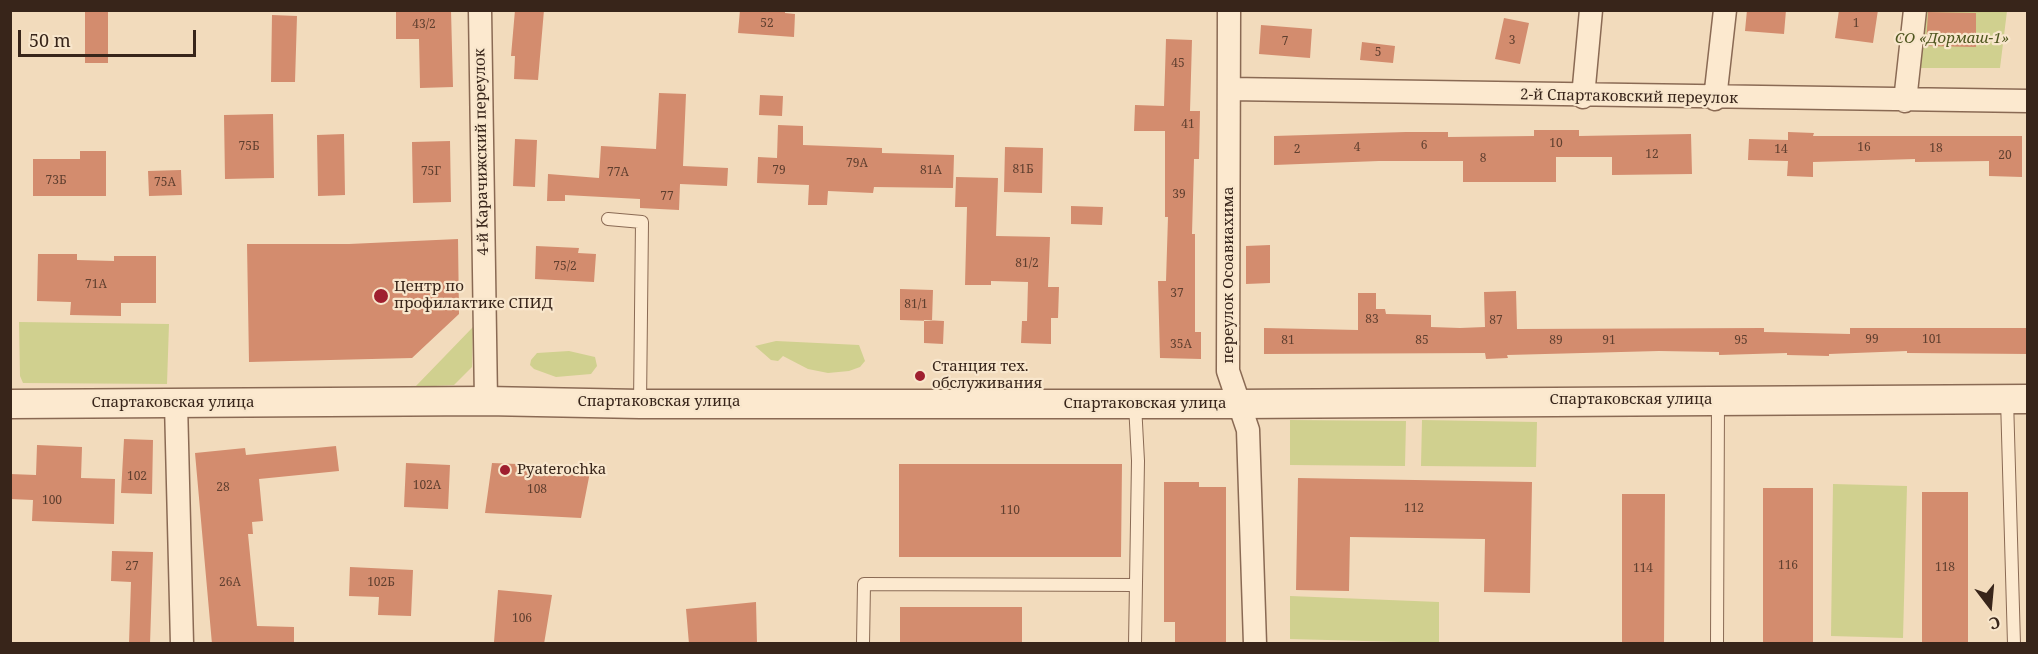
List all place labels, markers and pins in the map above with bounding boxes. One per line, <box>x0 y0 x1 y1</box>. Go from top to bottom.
place label: Центр по профилактике СПИД <box>394 278 553 313</box>
marker: Центр по профилактике СПИД <box>372 287 390 305</box>
place label: Станция тех. обслуживания <box>932 358 1042 393</box>
marker: Станция тех. обслуживания <box>913 369 927 383</box>
place label: Pyaterochka <box>517 461 606 479</box>
marker: Pyaterochka <box>498 463 512 477</box>

